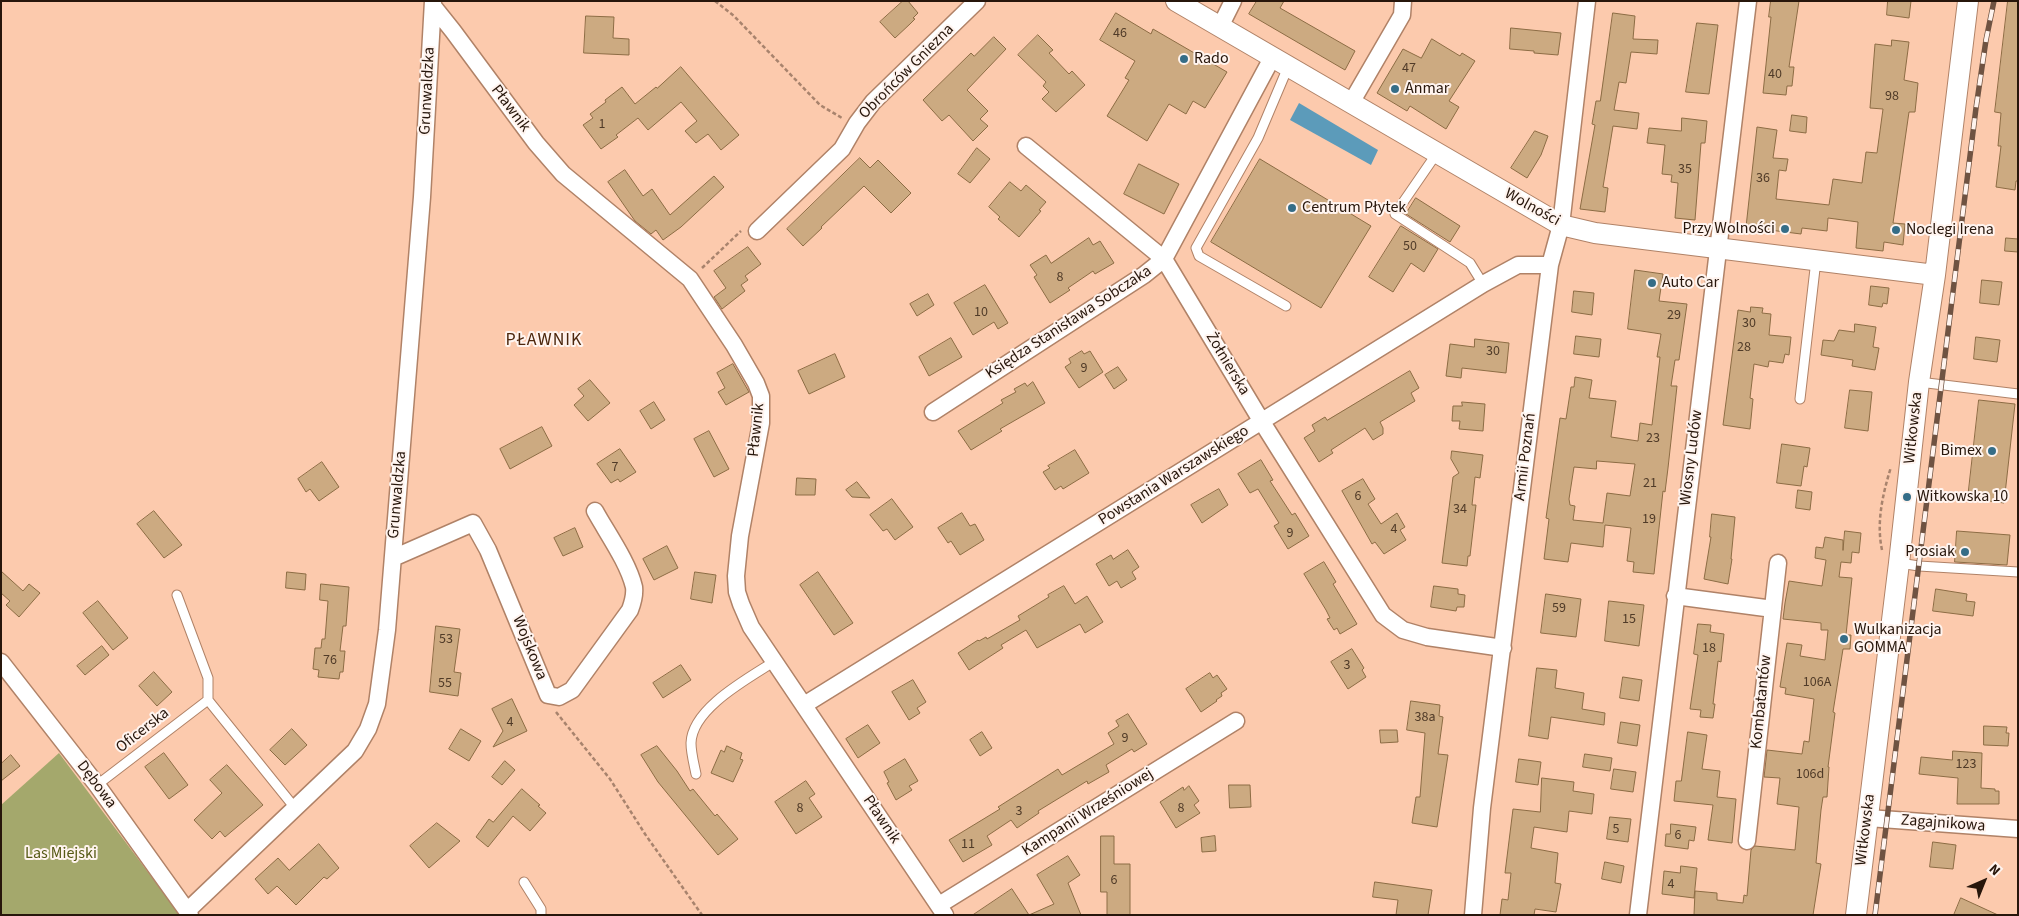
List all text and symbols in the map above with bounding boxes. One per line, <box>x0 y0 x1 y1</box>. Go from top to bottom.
street label: Obrońców Gniezna <box>855 20 959 124</box>
house number: 46 <box>1113 26 1127 42</box>
street label: Grunwaldzka <box>416 47 440 135</box>
place label: Rado <box>1194 49 1229 69</box>
marker: Rado <box>1178 53 1190 65</box>
house number: 47 <box>1402 61 1416 77</box>
house number: 40 <box>1768 67 1782 83</box>
place label: Anmar <box>1405 79 1449 99</box>
street label: Pławnik <box>486 82 534 136</box>
marker: Anmar <box>1389 83 1401 95</box>
house number: 98 <box>1885 89 1899 105</box>
house number: 1 <box>599 117 605 133</box>
house number: 35 <box>1678 162 1692 178</box>
house number: 36 <box>1756 171 1770 187</box>
street label: Wolności <box>1501 185 1563 231</box>
place label: Centrum Płytek <box>1302 198 1406 218</box>
marker: Centrum Płytek <box>1286 202 1298 214</box>
place label: Przy Wolności <box>1682 219 1775 239</box>
place label: Noclegi Irena <box>1906 220 1994 240</box>
marker: Przy Wolności <box>1779 223 1791 235</box>
marker: Noclegi Irena <box>1890 224 1902 236</box>
house number: 50 <box>1403 239 1417 255</box>
street label: Księdza Stanisława Sobczaka <box>982 262 1156 384</box>
house number: 8 <box>1057 270 1063 286</box>
place label: Auto Car <box>1662 273 1719 293</box>
marker: Auto Car <box>1646 277 1658 289</box>
house number: 10 <box>974 305 988 321</box>
house number: 29 <box>1667 308 1681 324</box>
house number: 30 <box>1742 316 1756 332</box>
street label: Żołnierska <box>1201 329 1253 399</box>
district label: PŁAWNIK <box>505 330 583 352</box>
house number: 28 <box>1737 340 1751 356</box>
house number: 30 <box>1486 344 1500 360</box>
house number: 9 <box>1081 361 1087 377</box>
street label: Witkowska <box>1901 391 1927 465</box>
street label: Pławnik <box>745 402 769 458</box>
street label: Wiosny Ludów <box>1677 409 1707 507</box>
street label: Armii Poznań <box>1511 412 1541 502</box>
street label: Powstania Warszawskiego <box>1095 422 1253 530</box>
house number: 23 <box>1646 431 1660 447</box>
place label: Bimex <box>1940 441 1982 461</box>
marker: Bimex <box>1986 445 1998 457</box>
street label: Grunwaldzka <box>385 450 411 540</box>
house number: 7 <box>612 460 618 476</box>
house number: 21 <box>1643 476 1657 492</box>
place label: Witkowska 10 <box>1917 487 2008 507</box>
house number: 6 <box>1355 489 1361 505</box>
marker: Witkowska 10 <box>1901 491 1913 503</box>
house number: 34 <box>1453 502 1467 518</box>
house number: 19 <box>1642 512 1656 528</box>
house number: 4 <box>1391 522 1397 538</box>
house number: 9 <box>1287 526 1293 542</box>
place label: Prosiak <box>1905 542 1955 562</box>
marker: Prosiak <box>1959 546 1971 558</box>
house number: 59 <box>1552 601 1566 617</box>
house number: 15 <box>1622 612 1636 628</box>
street label: Wojskowa <box>507 613 551 683</box>
place label: Wulkanizacja GOMMA <box>1854 620 1942 658</box>
house number: 53 <box>439 632 453 648</box>
marker: Wulkanizacja GOMMA <box>1838 633 1850 645</box>
house number: 18 <box>1702 641 1716 657</box>
house number: 76 <box>323 653 337 669</box>
street label: Kombatantów <box>1748 654 1776 750</box>
house number: 3 <box>1344 658 1350 674</box>
house number: 106A <box>1803 675 1831 691</box>
house number: 55 <box>438 676 452 692</box>
street label: Oficerska <box>113 704 173 758</box>
house number: 38a <box>1415 710 1435 726</box>
house number: 4 <box>507 715 513 731</box>
house number: 9 <box>1122 731 1128 747</box>
street label: Dębowa <box>72 757 120 813</box>
house number: 123 <box>1956 757 1976 773</box>
street label: Kampanii Wrześniowej <box>1019 765 1157 861</box>
house number: 106d <box>1796 767 1824 783</box>
street label: Pławnik <box>858 792 904 848</box>
street label: Witkowska <box>1852 793 1880 867</box>
house number: 8 <box>797 801 803 817</box>
house number: 8 <box>1178 801 1184 817</box>
house number: 3 <box>1016 804 1022 820</box>
street label: Zagajnikowa <box>1900 811 1986 837</box>
house number: 5 <box>1613 822 1619 838</box>
house number: 6 <box>1675 828 1681 844</box>
house number: 11 <box>961 837 975 853</box>
park label: Las Miejski <box>25 844 97 864</box>
north arrow <box>1959 856 2009 906</box>
text: N <box>1984 860 2005 881</box>
house number: 6 <box>1111 873 1117 889</box>
house number: 4 <box>1668 877 1674 893</box>

